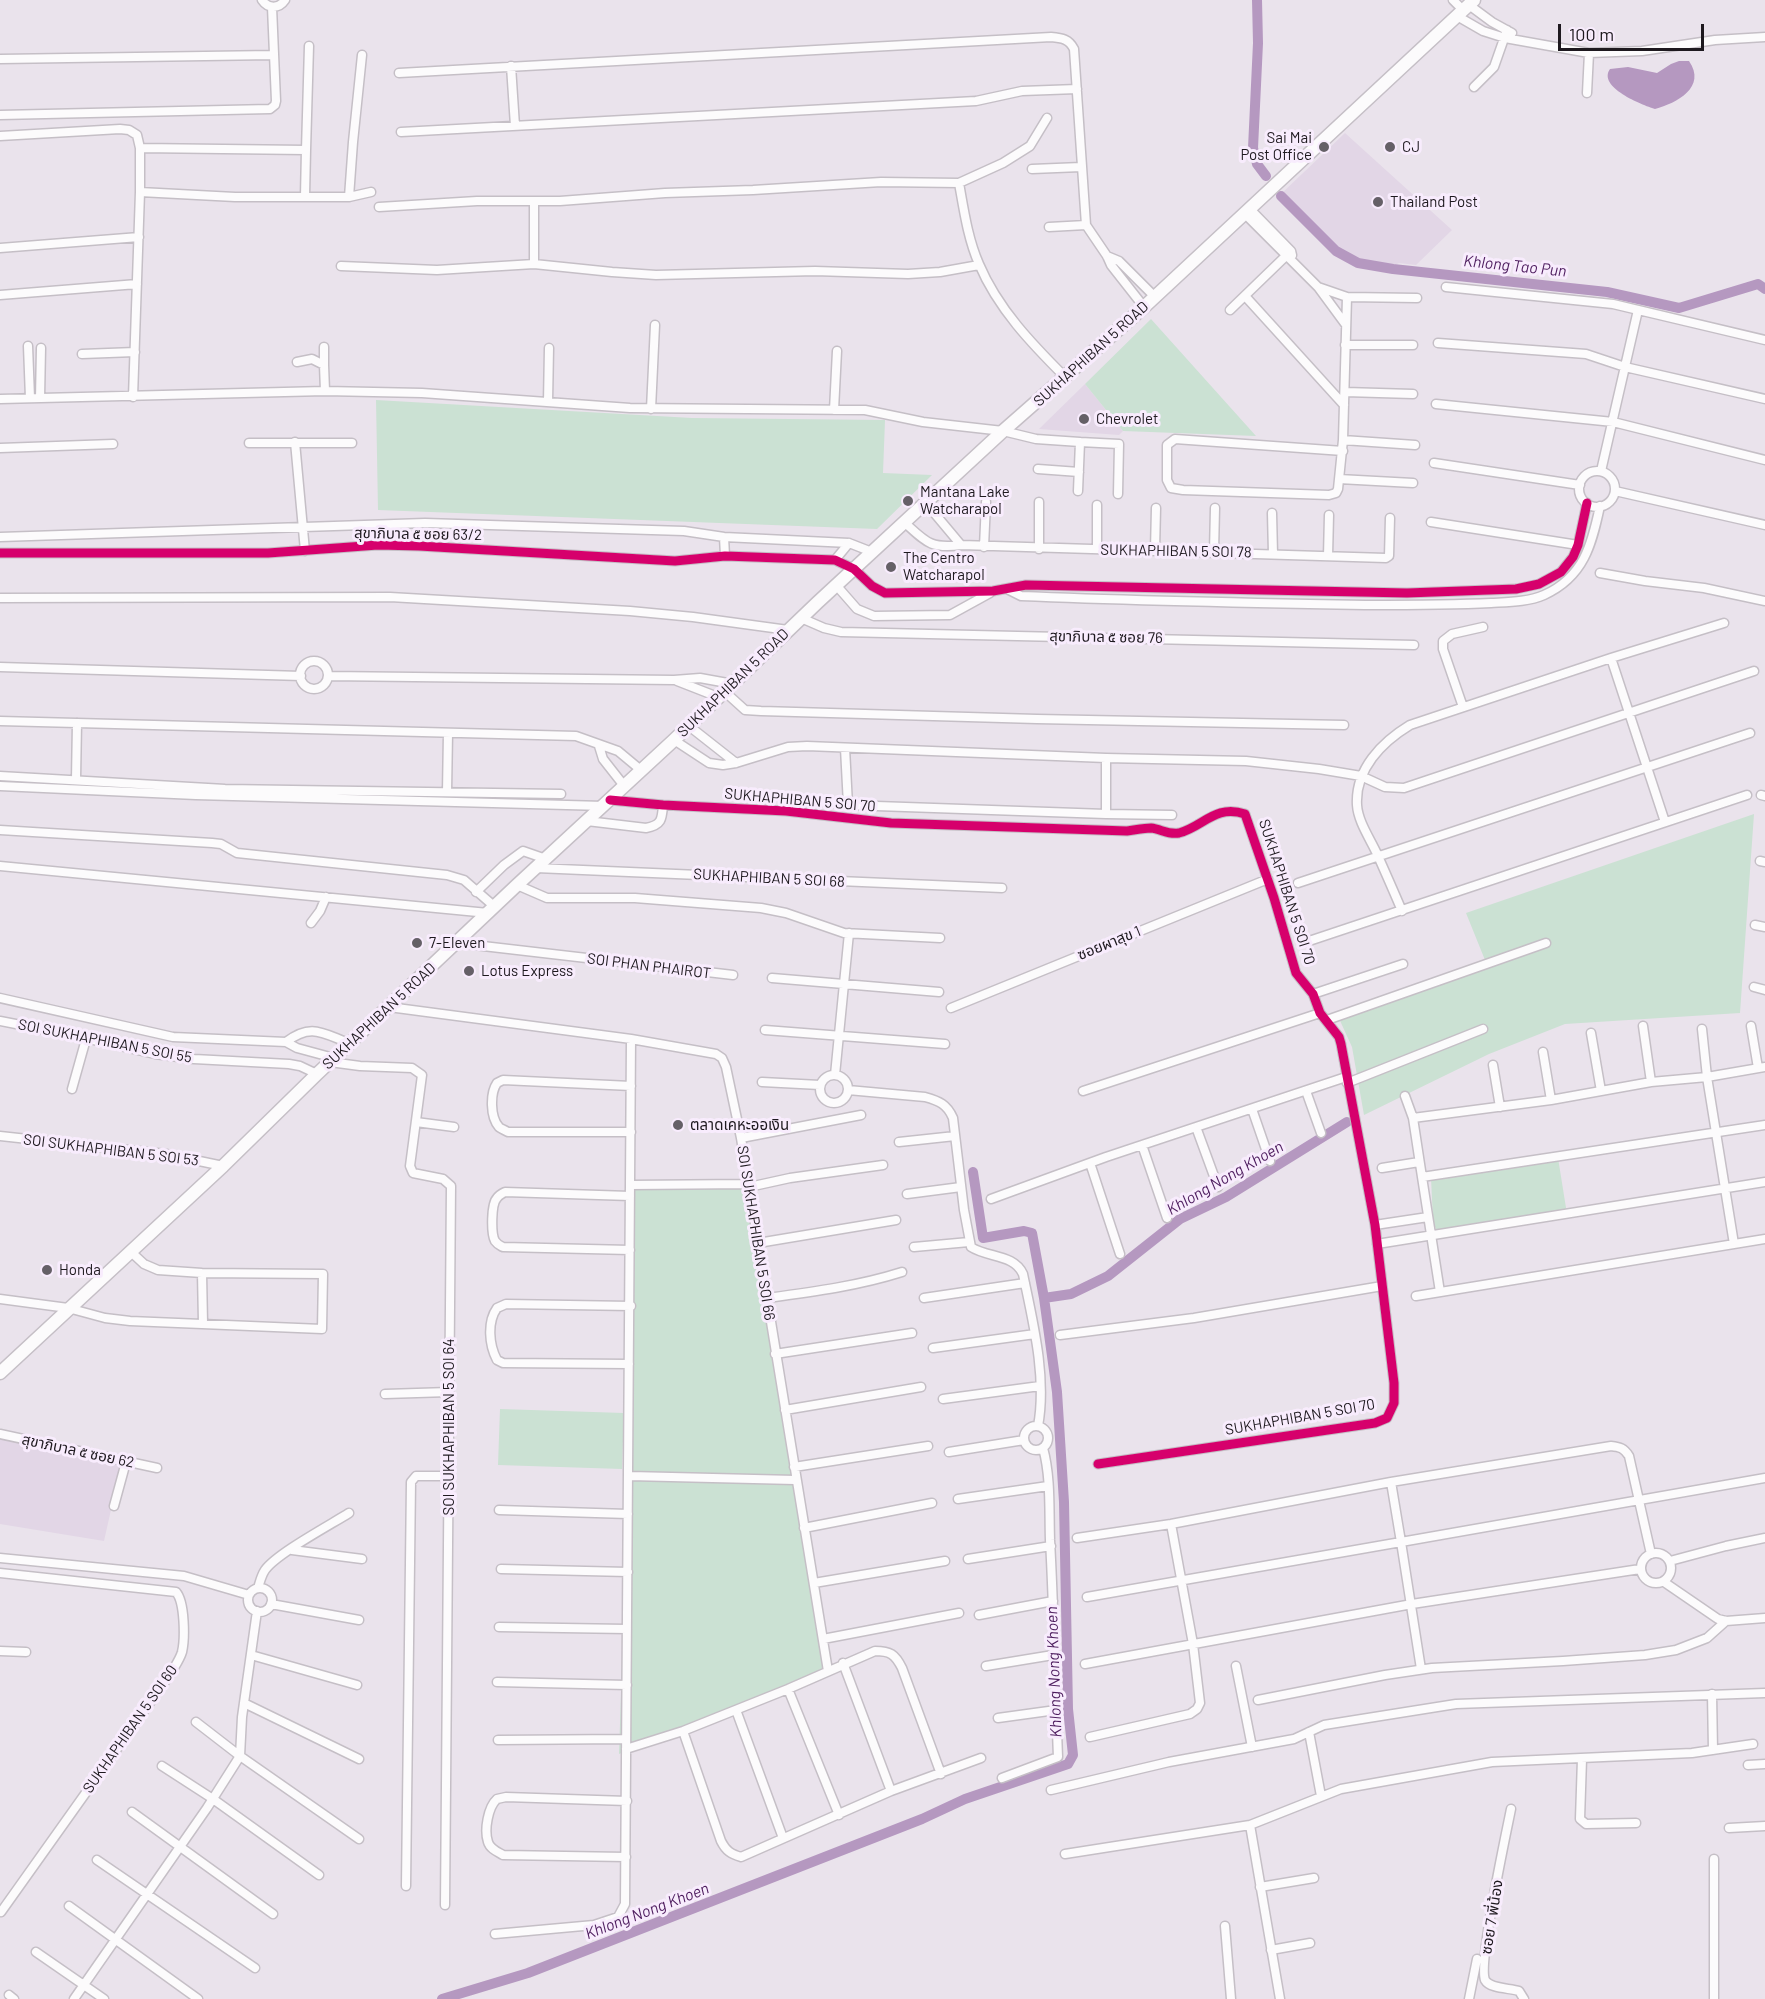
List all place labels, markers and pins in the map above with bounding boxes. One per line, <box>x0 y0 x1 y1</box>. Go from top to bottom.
place label: Sai Mai Post Office <box>1240 129 1312 164</box>
place label: CJ <box>1402 138 1420 156</box>
marker: Sai Mai Post Office <box>1317 140 1331 154</box>
marker: CJ <box>1383 140 1397 154</box>
place label: Thailand Post <box>1390 193 1478 211</box>
marker: Thailand Post <box>1371 195 1385 209</box>
place label: Chevrolet <box>1096 410 1158 428</box>
marker: Chevrolet <box>1077 412 1091 426</box>
place label: Mantana Lake Watcharapol <box>920 483 1010 518</box>
marker: Mantana Lake Watcharapol <box>901 494 915 508</box>
place label: The Centro Watcharapol <box>903 549 985 584</box>
marker: The Centro Watcharapol <box>884 560 898 574</box>
place label: 7-Eleven <box>429 934 485 952</box>
marker: 7-Eleven <box>410 936 424 950</box>
place label: Lotus Express <box>481 962 573 980</box>
marker: Lotus Express <box>462 964 476 978</box>
place label: ตลาดเคหะออเงิน <box>690 1116 789 1134</box>
marker: ตลาดเคหะออเงิน <box>671 1118 685 1132</box>
place label: Honda <box>59 1261 101 1279</box>
marker: Honda <box>40 1263 54 1277</box>

